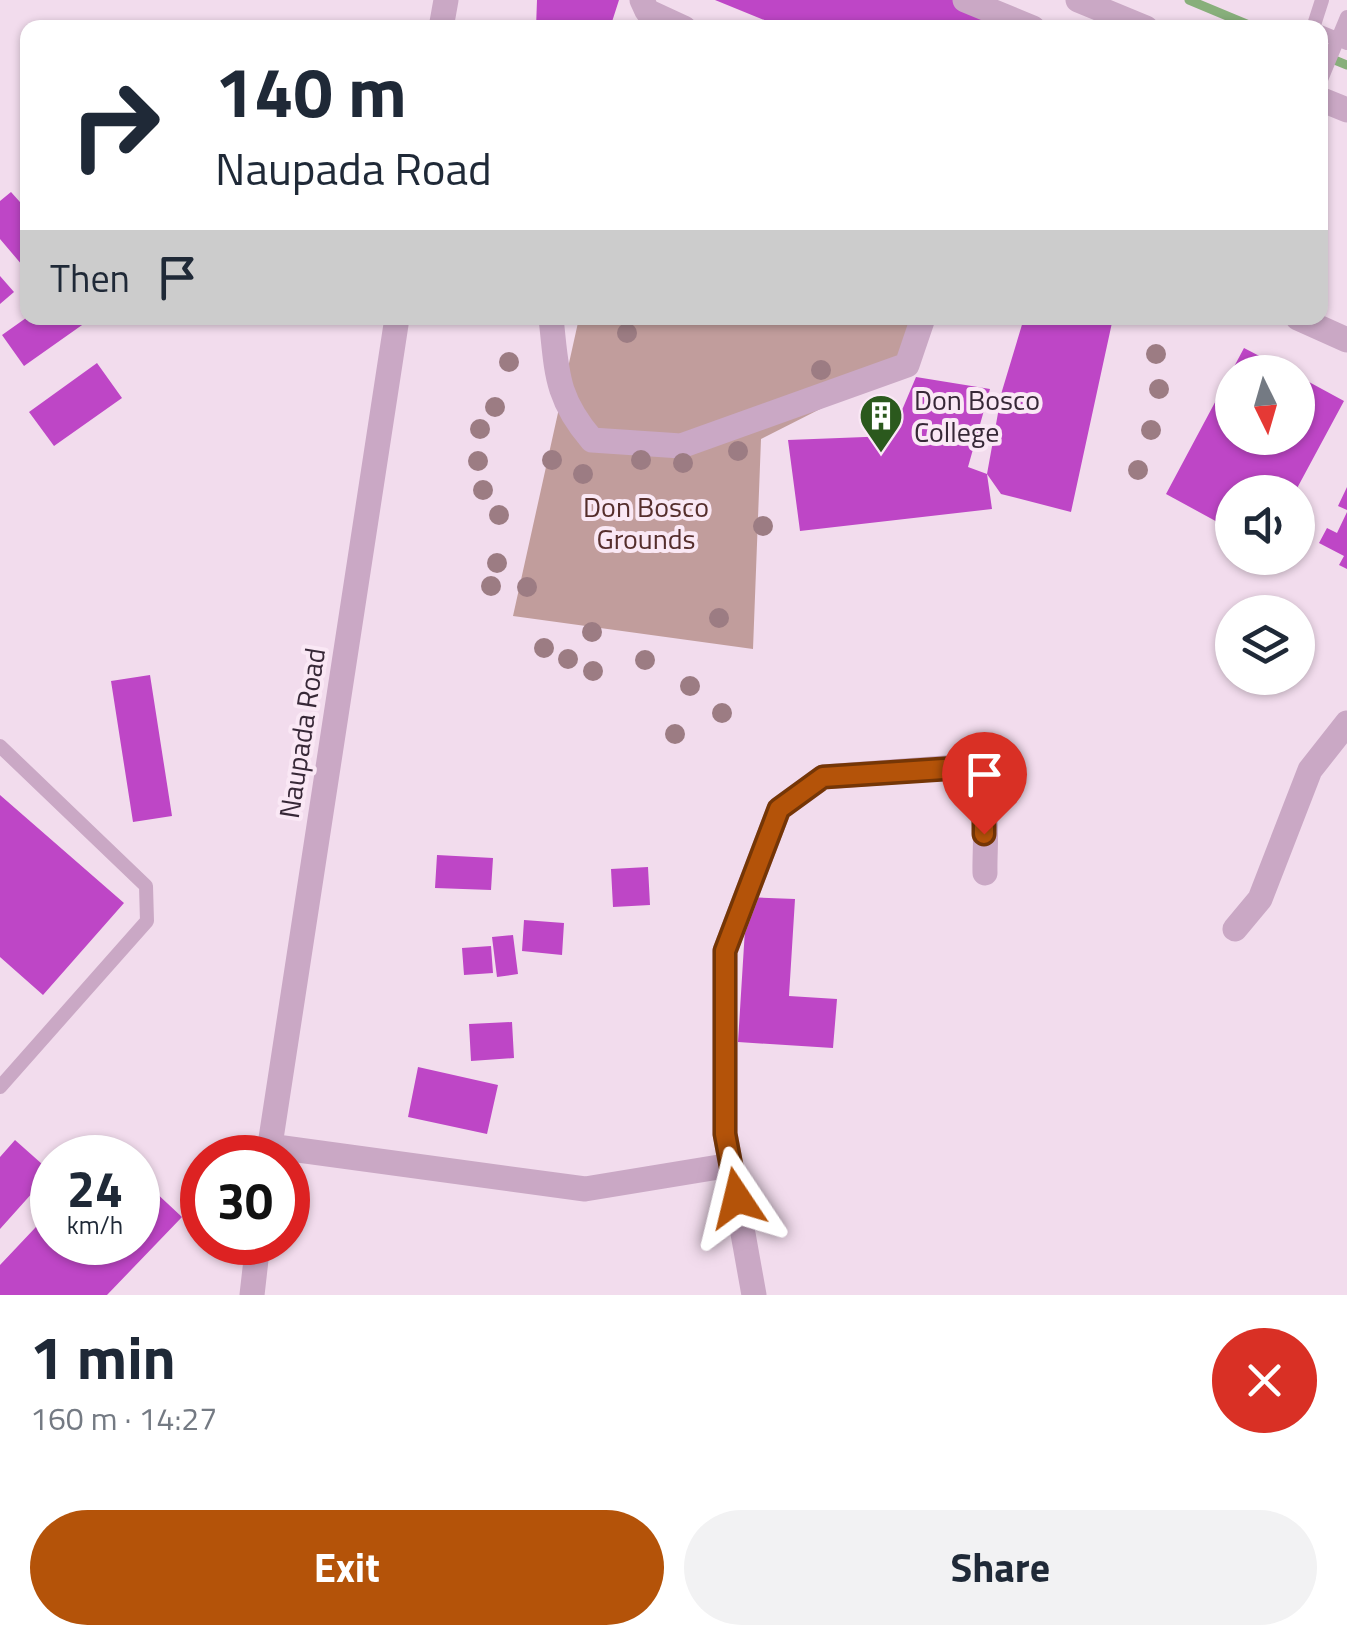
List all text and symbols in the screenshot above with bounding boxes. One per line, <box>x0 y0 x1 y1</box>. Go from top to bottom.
text: 140 m <box>215 38 407 144</box>
icon: right <box>50 60 180 190</box>
text: Naupada Road <box>215 134 492 202</box>
text: Then <box>50 249 130 307</box>
icon: arrive <box>150 250 205 305</box>
north arrow <box>1215 355 1315 455</box>
map controls <box>1215 355 1315 695</box>
place label: Don Bosco College <box>914 378 1040 453</box>
building icon: Don Bosco College <box>858 393 904 454</box>
button: sound <box>1215 475 1315 575</box>
park label: Don Bosco Grounds <box>583 485 709 560</box>
button: layers <box>1215 595 1315 695</box>
street label: Naupada Road <box>267 645 336 821</box>
pin <box>942 732 1027 835</box>
icon: arrive <box>957 747 1012 802</box>
speed limit sign: 30 <box>180 1135 310 1265</box>
position arrow <box>685 1146 789 1250</box>
text: 24 <box>67 1150 123 1226</box>
text: km/h <box>67 1206 123 1244</box>
text: 1 min <box>30 1311 176 1402</box>
button: close <box>1212 1328 1317 1433</box>
text: 160 m · 14:27 <box>30 1394 217 1442</box>
button: Exit <box>30 1510 664 1625</box>
button: Share <box>684 1510 1317 1625</box>

